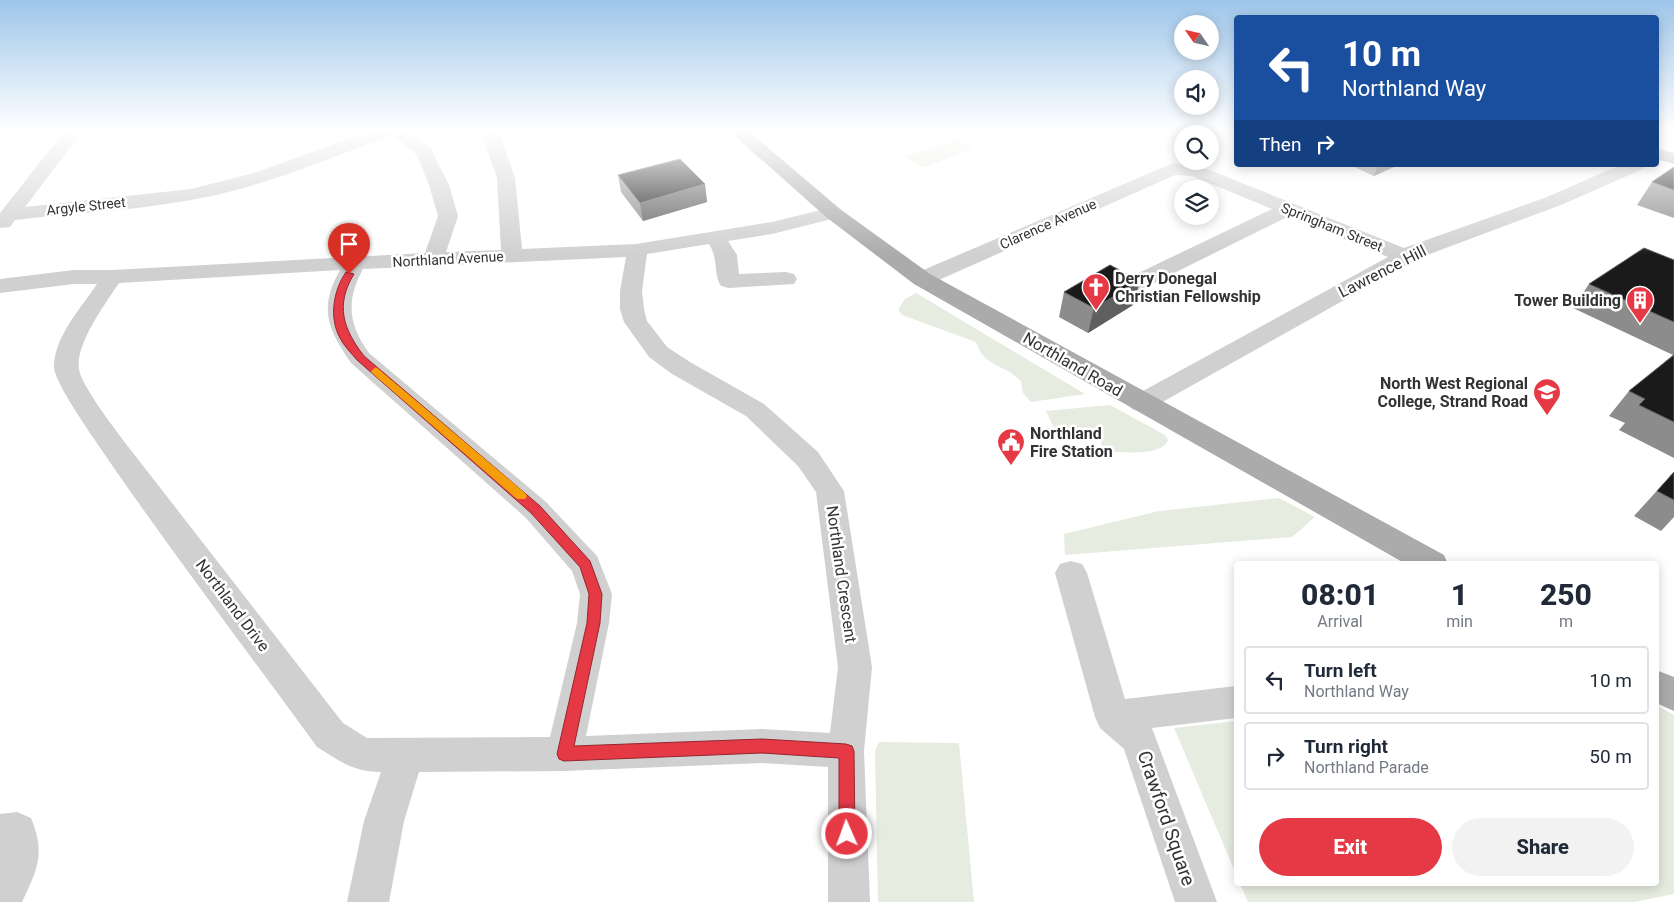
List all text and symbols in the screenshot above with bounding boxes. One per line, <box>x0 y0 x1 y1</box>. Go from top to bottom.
north arrow <box>1174 15 1219 60</box>
map controls <box>1174 15 1219 225</box>
text: 10 m <box>1342 34 1421 75</box>
icon: left <box>1259 35 1324 100</box>
button: sound <box>1174 70 1219 115</box>
text: Northland Way <box>1342 76 1486 101</box>
button: search <box>1174 125 1219 170</box>
icon: right <box>1311 130 1339 158</box>
text: Then <box>1259 133 1301 156</box>
button: layers <box>1174 180 1219 225</box>
street label: Argyle Street <box>46 194 127 218</box>
street label: Clarence Avenue <box>997 196 1099 252</box>
street label: Springham Street <box>1279 199 1385 255</box>
pin <box>328 223 370 274</box>
icon: arrive <box>335 230 363 258</box>
street label: Lawrence Hill <box>1335 241 1429 302</box>
street label: Northland Avenue <box>392 248 504 270</box>
place label: Derry Donegal Christian Fellowship <box>1115 269 1261 306</box>
church icon: Derry Donegal Christian Fellowship <box>1081 272 1111 311</box>
building icon: Tower Building <box>1625 285 1655 324</box>
place label: Tower Building <box>1514 291 1621 310</box>
street label: Northland Road <box>1020 328 1126 401</box>
place label: North West Regional College, Strand Road <box>1377 374 1528 411</box>
school or university icon: North West Regional College, Strand Road <box>1532 377 1562 416</box>
place label: Northland Fire Station <box>1030 424 1113 461</box>
public building icon: Northland Fire Station <box>996 427 1026 466</box>
street label: Northland Crescent <box>822 504 861 644</box>
street label: Northland Drive <box>192 555 274 655</box>
text: 08:01 <box>1301 577 1379 612</box>
text: 1 <box>1451 577 1468 612</box>
text: 250 <box>1540 577 1592 612</box>
text: Arrival <box>1317 612 1363 631</box>
text: min <box>1446 612 1473 631</box>
text: m <box>1559 612 1573 631</box>
text: Turn left <box>1304 659 1377 682</box>
icon: left <box>1261 666 1289 694</box>
text: 10 m <box>1589 669 1632 692</box>
text: Northland Way <box>1304 682 1409 701</box>
text: Turn right <box>1304 735 1388 758</box>
icon: right <box>1261 742 1289 770</box>
text: 50 m <box>1589 745 1632 768</box>
street label: Crawford Square <box>1133 748 1200 889</box>
text: Northland Parade <box>1304 758 1429 777</box>
position arrow <box>820 807 872 859</box>
button: Exit <box>1259 818 1442 876</box>
button: Share <box>1452 818 1634 876</box>

